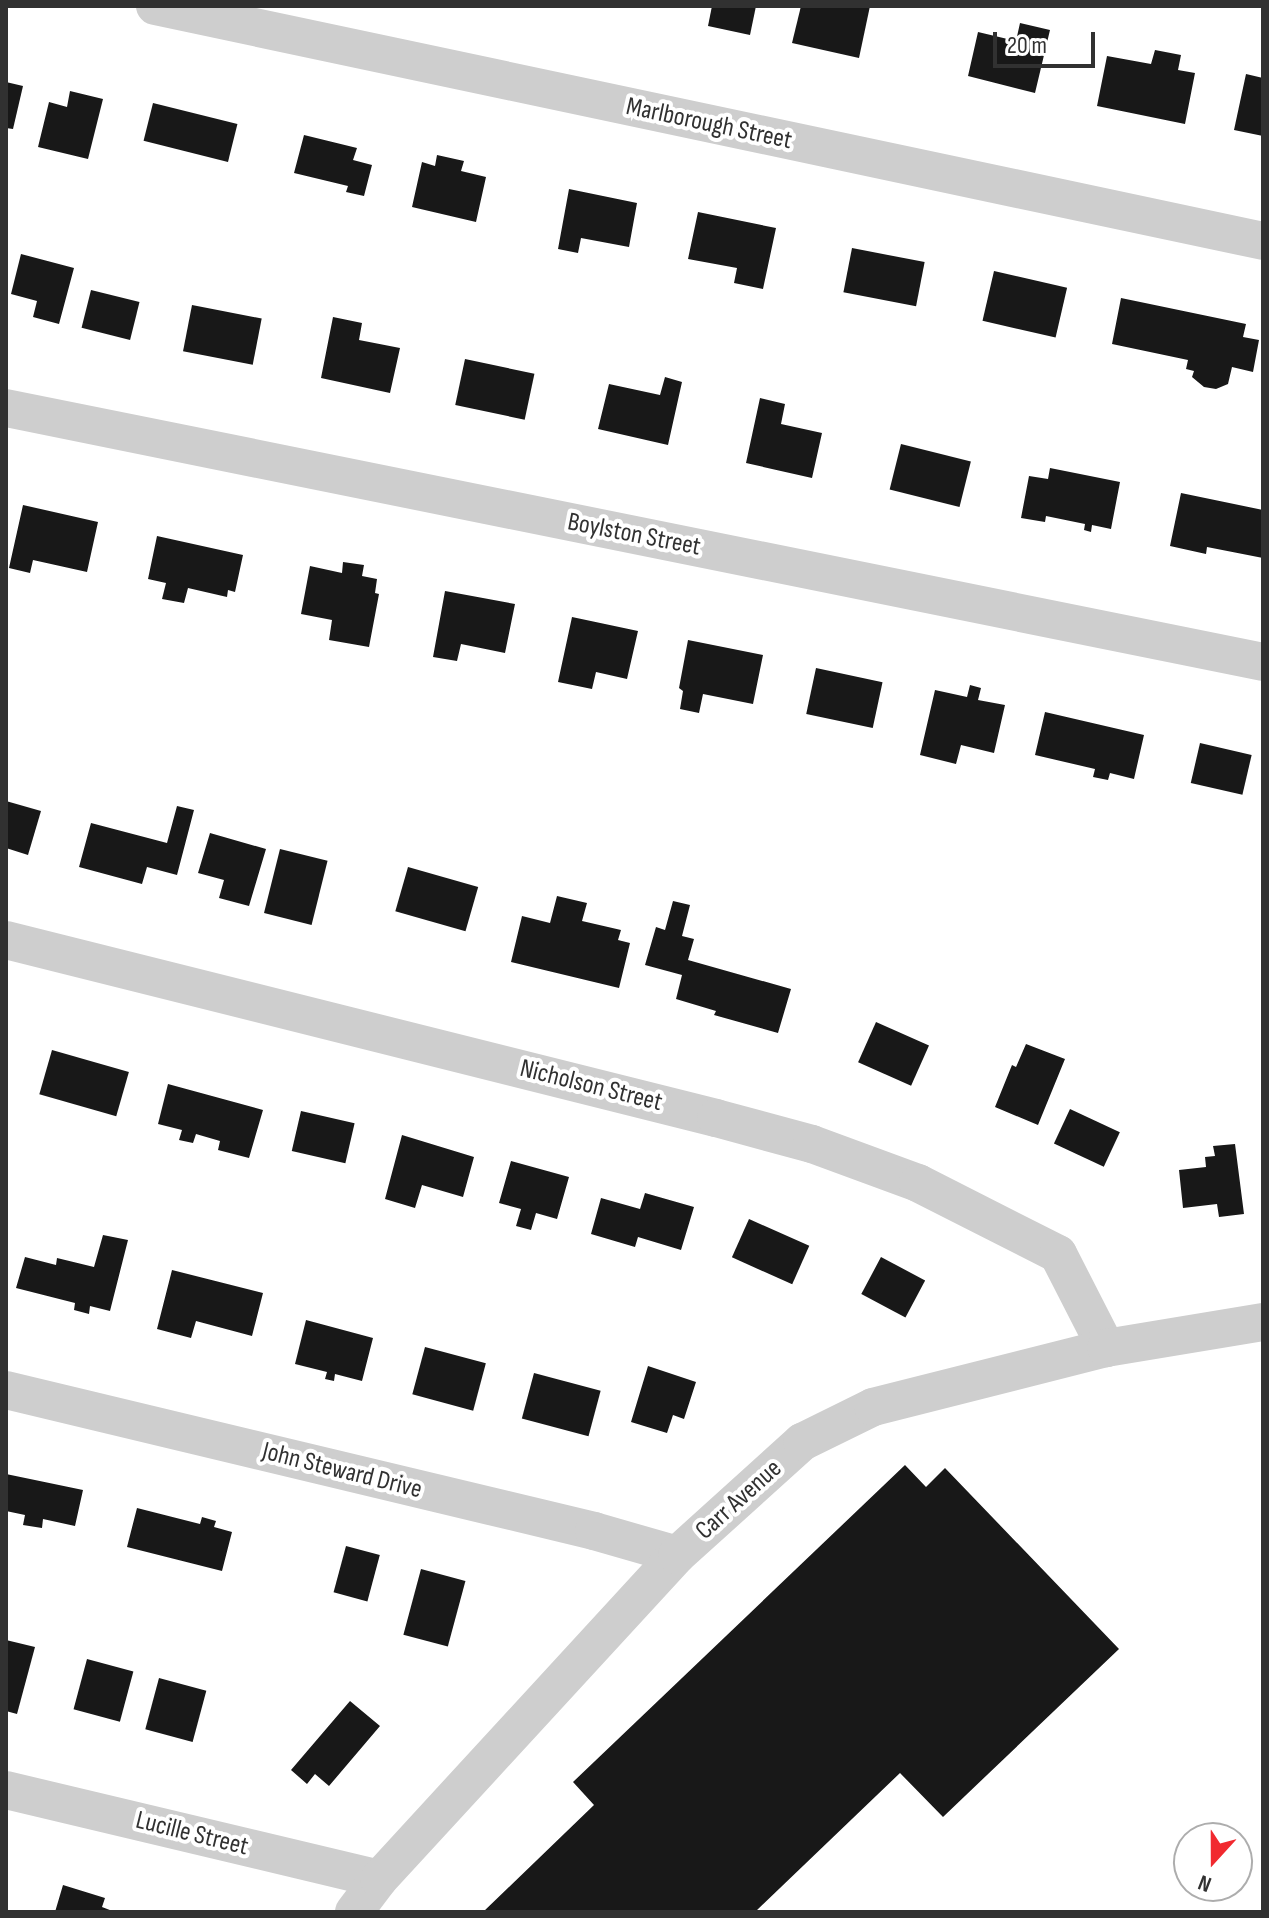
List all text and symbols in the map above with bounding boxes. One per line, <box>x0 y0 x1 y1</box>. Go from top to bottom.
scale bar <box>997 16 1099 66</box>
text: 20 m <box>1007 31 1047 60</box>
street label: Marlborough Street <box>623 91 795 157</box>
street label: Boylston Street <box>565 507 703 563</box>
street label: Nicholson Street <box>517 1053 665 1119</box>
street label: John Steward Drive <box>259 1436 425 1506</box>
street label: Carr Avenue <box>690 1453 788 1547</box>
street label: Lucille Street <box>133 1805 251 1863</box>
north arrow <box>1173 1822 1253 1902</box>
text: N <box>1195 1868 1215 1898</box>

